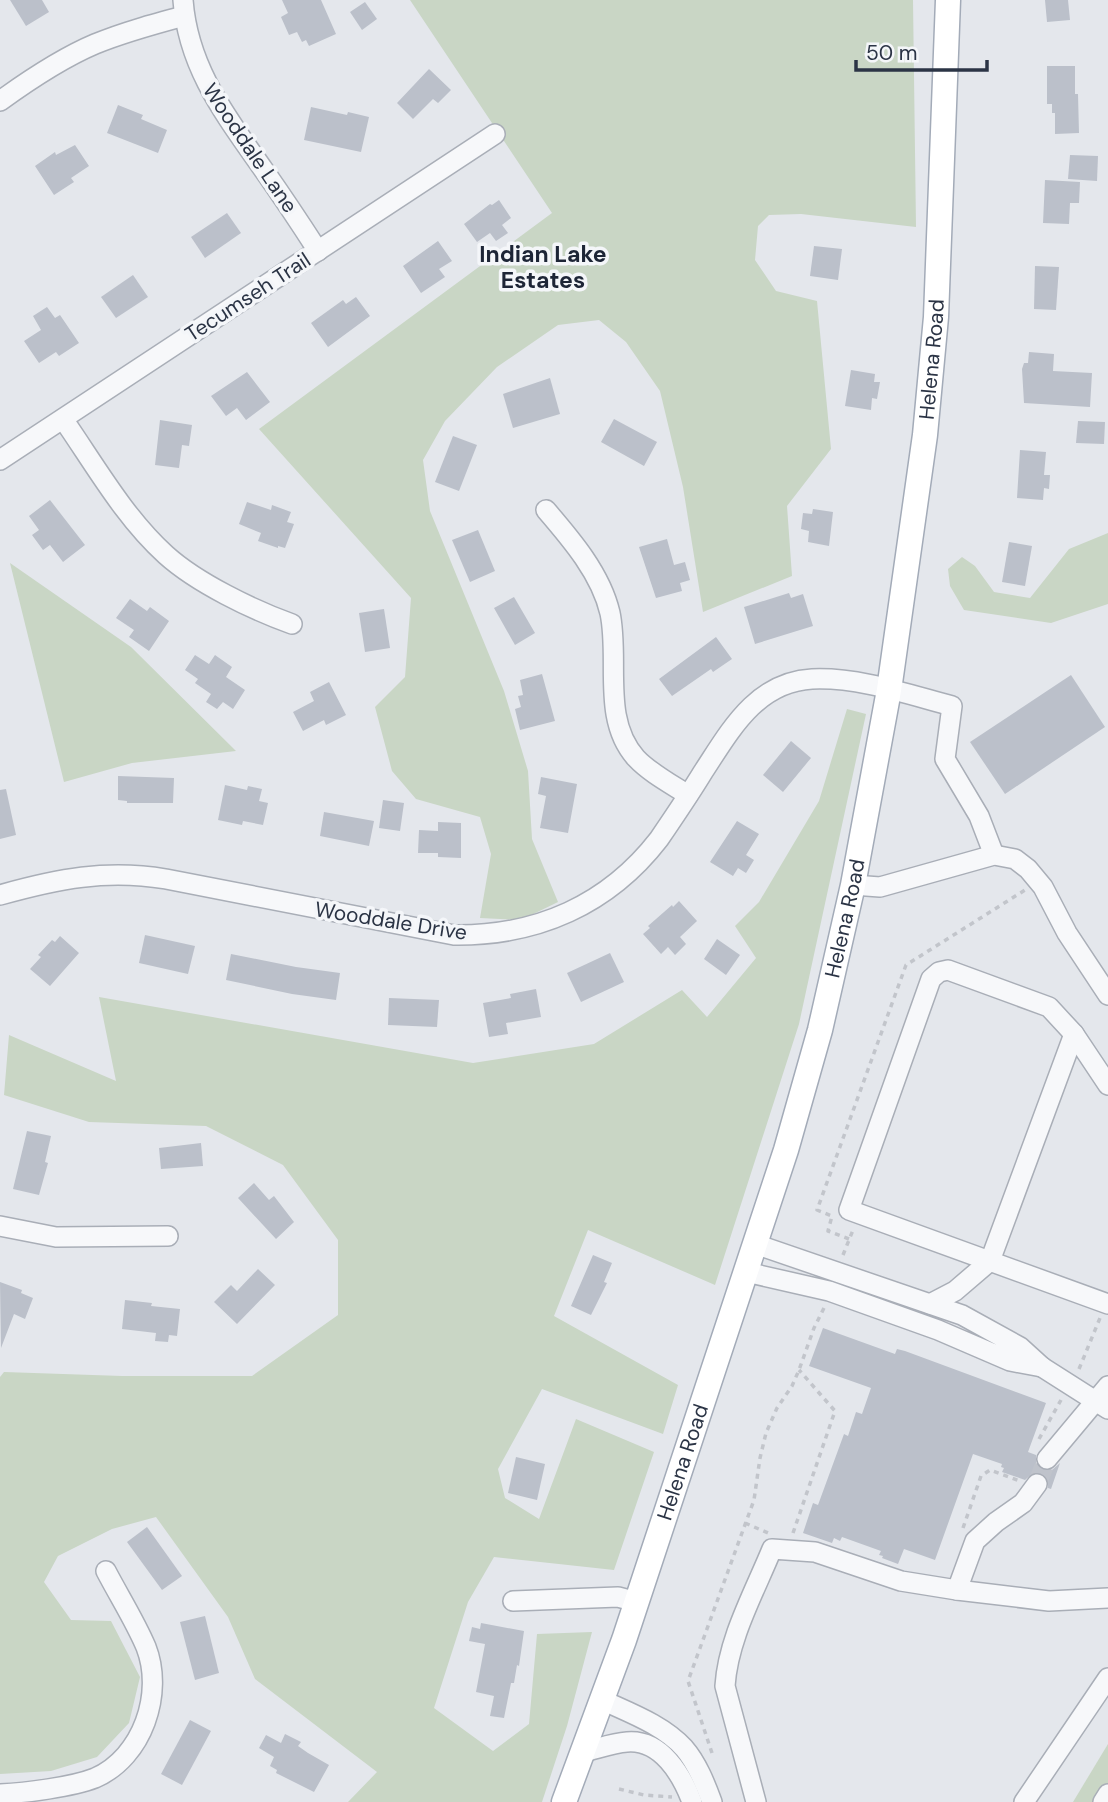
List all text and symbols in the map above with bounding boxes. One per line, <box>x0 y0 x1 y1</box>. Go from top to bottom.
scale bar <box>856 28 987 72</box>
text: 50 m <box>866 39 917 67</box>
street label: Wooddale Lane <box>196 78 304 218</box>
district label: Indian Lake Estates <box>479 239 607 295</box>
street label: Tecumseh Trail <box>180 246 316 348</box>
street label: Helena Road <box>912 299 951 421</box>
street label: Helena Road <box>818 857 872 980</box>
street label: Wooddale Drive <box>313 895 469 947</box>
street label: Helena Road <box>651 1400 715 1524</box>

